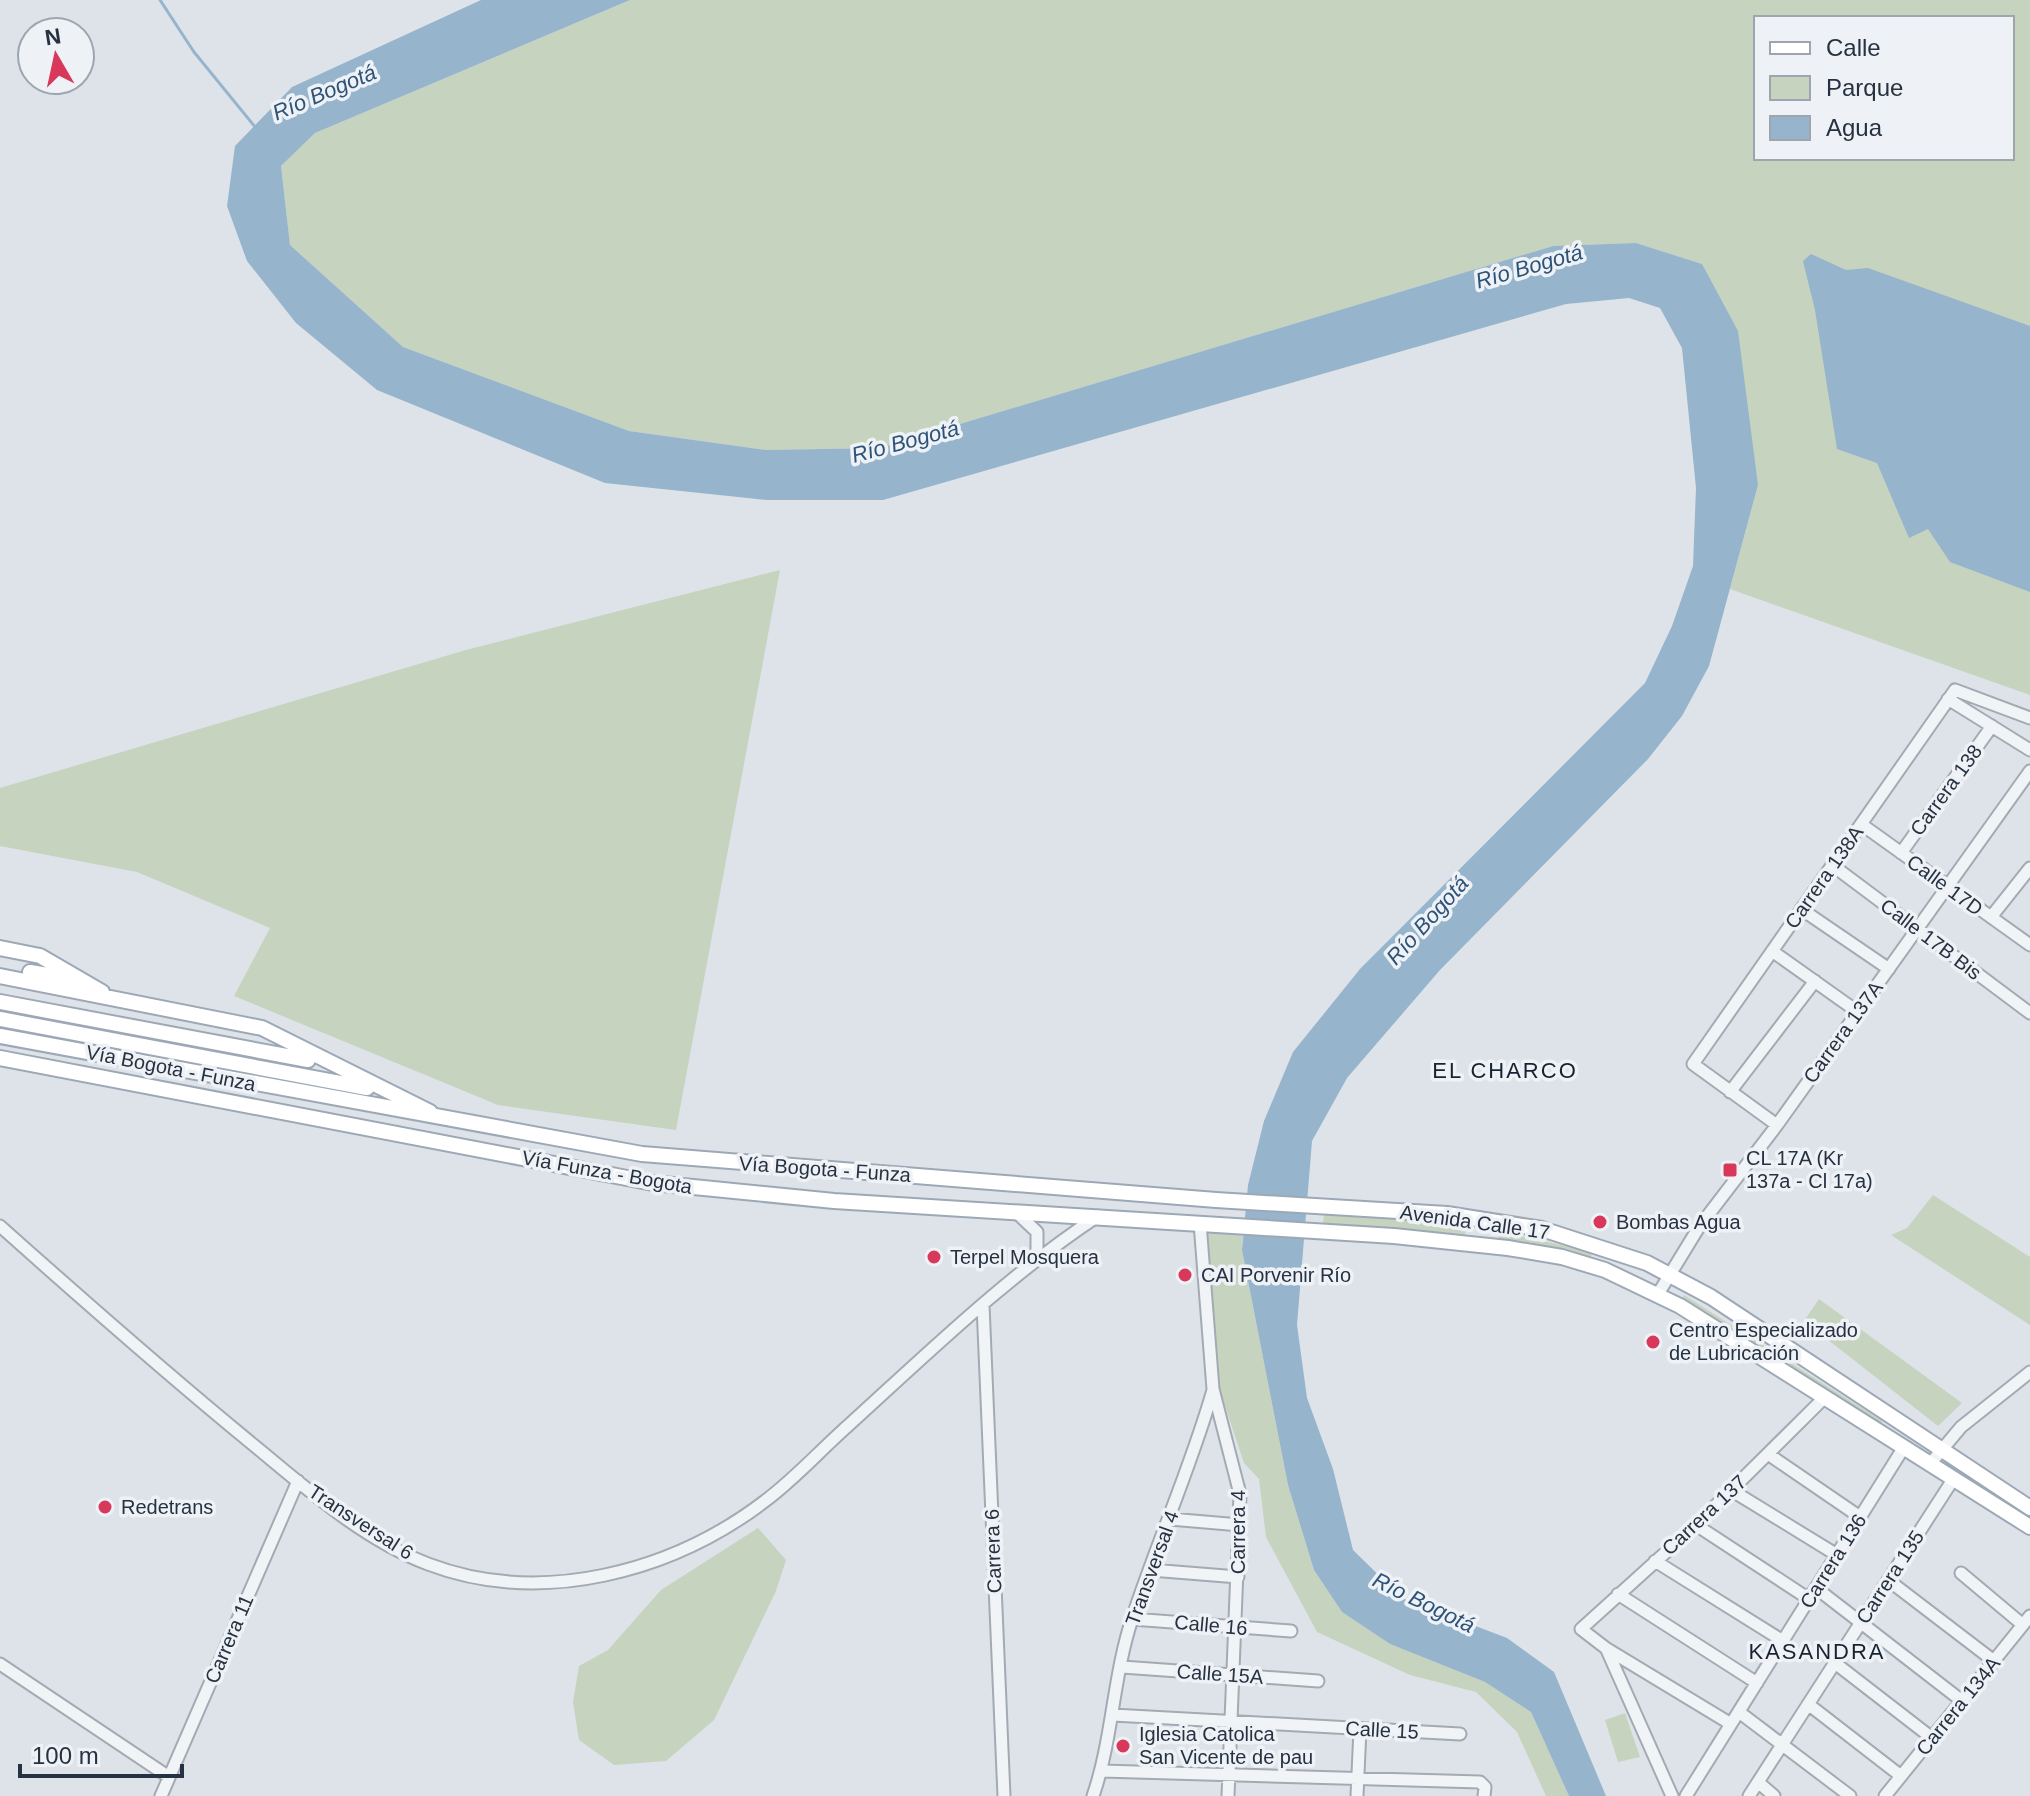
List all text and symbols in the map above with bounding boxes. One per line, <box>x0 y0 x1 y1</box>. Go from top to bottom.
north arrow <box>16 16 96 96</box>
legend <box>1754 16 2014 160</box>
text: N <box>43 23 63 50</box>
text: Calle <box>1826 34 1881 61</box>
water label: Río Bogotá <box>269 59 380 125</box>
text: Parque <box>1826 74 1903 101</box>
text: Agua <box>1826 114 1883 141</box>
water label: Río Bogotá <box>1473 239 1585 294</box>
water label: Río Bogotá <box>849 415 962 468</box>
street label: Carrera 138 <box>1906 740 1986 840</box>
street label: Carrera 138A <box>1781 821 1868 932</box>
street label: Calle 17D <box>1903 850 1987 920</box>
water label: Río Bogotá <box>1381 871 1473 970</box>
street label: Calle 17B Bis <box>1876 894 1986 984</box>
street label: Carrera 137A <box>1799 976 1888 1087</box>
street label: Vía Bogota - Funza <box>84 1041 259 1095</box>
district label: EL CHARCO <box>1432 1058 1578 1083</box>
street label: Vía Funza - Bogota <box>520 1146 695 1198</box>
place label: CL 17A (Kr 137a - Cl 17a) <box>1746 1147 1873 1192</box>
street label: Vía Bogota - Funza <box>738 1152 913 1186</box>
marker: CL 17A (Kr 137a - Cl 17a) <box>1721 1161 1739 1179</box>
street label: Avenida Calle 17 <box>1399 1201 1551 1243</box>
place label: Bombas Agua <box>1616 1211 1741 1233</box>
marker: Bombas Agua <box>1591 1213 1609 1231</box>
place label: Terpel Mosquera <box>950 1246 1100 1268</box>
marker: Terpel Mosquera <box>925 1248 943 1266</box>
place label: CAI Porvenir Río <box>1201 1264 1351 1286</box>
marker: CAI Porvenir Río <box>1176 1266 1194 1284</box>
place label: Centro Especializado de Lubricación <box>1669 1319 1858 1364</box>
marker: Centro Especializado de Lubricación <box>1644 1333 1662 1351</box>
street label: Carrera 137 <box>1657 1471 1751 1559</box>
street label: Transversal 6 <box>305 1480 417 1564</box>
street label: Carrera 4 <box>1227 1490 1249 1574</box>
place label: Redetrans <box>121 1496 213 1518</box>
marker: Redetrans <box>96 1498 114 1516</box>
street label: Carrera 6 <box>981 1508 1005 1594</box>
street label: Transversal 4 <box>1121 1508 1183 1628</box>
street label: Carrera 136 <box>1795 1510 1871 1612</box>
street label: Carrera 135 <box>1852 1526 1928 1628</box>
water label: Río Bogotá <box>1369 1567 1479 1638</box>
street label: Carrera 11 <box>200 1591 258 1687</box>
street label: Calle 16 <box>1173 1611 1249 1639</box>
district label: KASANDRA <box>1748 1639 1886 1664</box>
street label: Carrera 134A <box>1912 1652 2005 1760</box>
street label: Calle 15A <box>1176 1660 1265 1688</box>
street label: Calle 15 <box>1345 1717 1419 1743</box>
place label: Iglesia Catolica San Vicente de pau <box>1139 1723 1313 1768</box>
scale bar <box>20 1728 182 1778</box>
marker: Iglesia Catolica San Vicente de pau <box>1114 1737 1132 1755</box>
text: 100 m <box>32 1742 99 1769</box>

